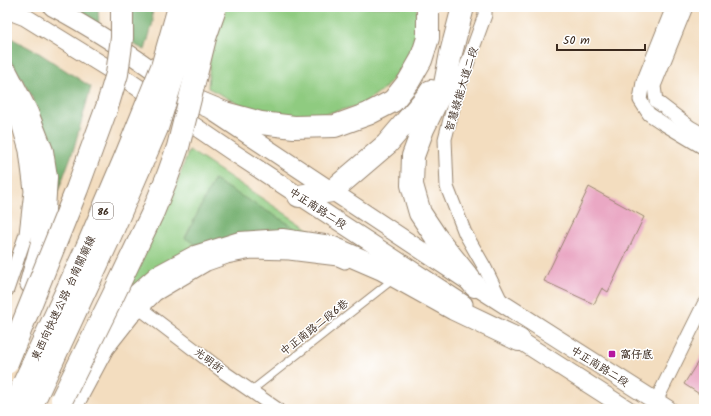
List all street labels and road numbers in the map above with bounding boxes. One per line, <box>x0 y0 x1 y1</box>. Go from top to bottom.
street label: 智慧綠能大道二段 <box>440 45 483 134</box>
street label: 中正南路二段 <box>285 183 350 234</box>
road number: 86 <box>93 203 113 219</box>
street label: 東西向快速公路 台南關廟線 <box>27 233 101 364</box>
street label: 中正南路二段6巷 <box>276 295 353 360</box>
street label: 中正南路二段 <box>567 342 632 392</box>
street label: 光明街 <box>190 344 228 379</box>

